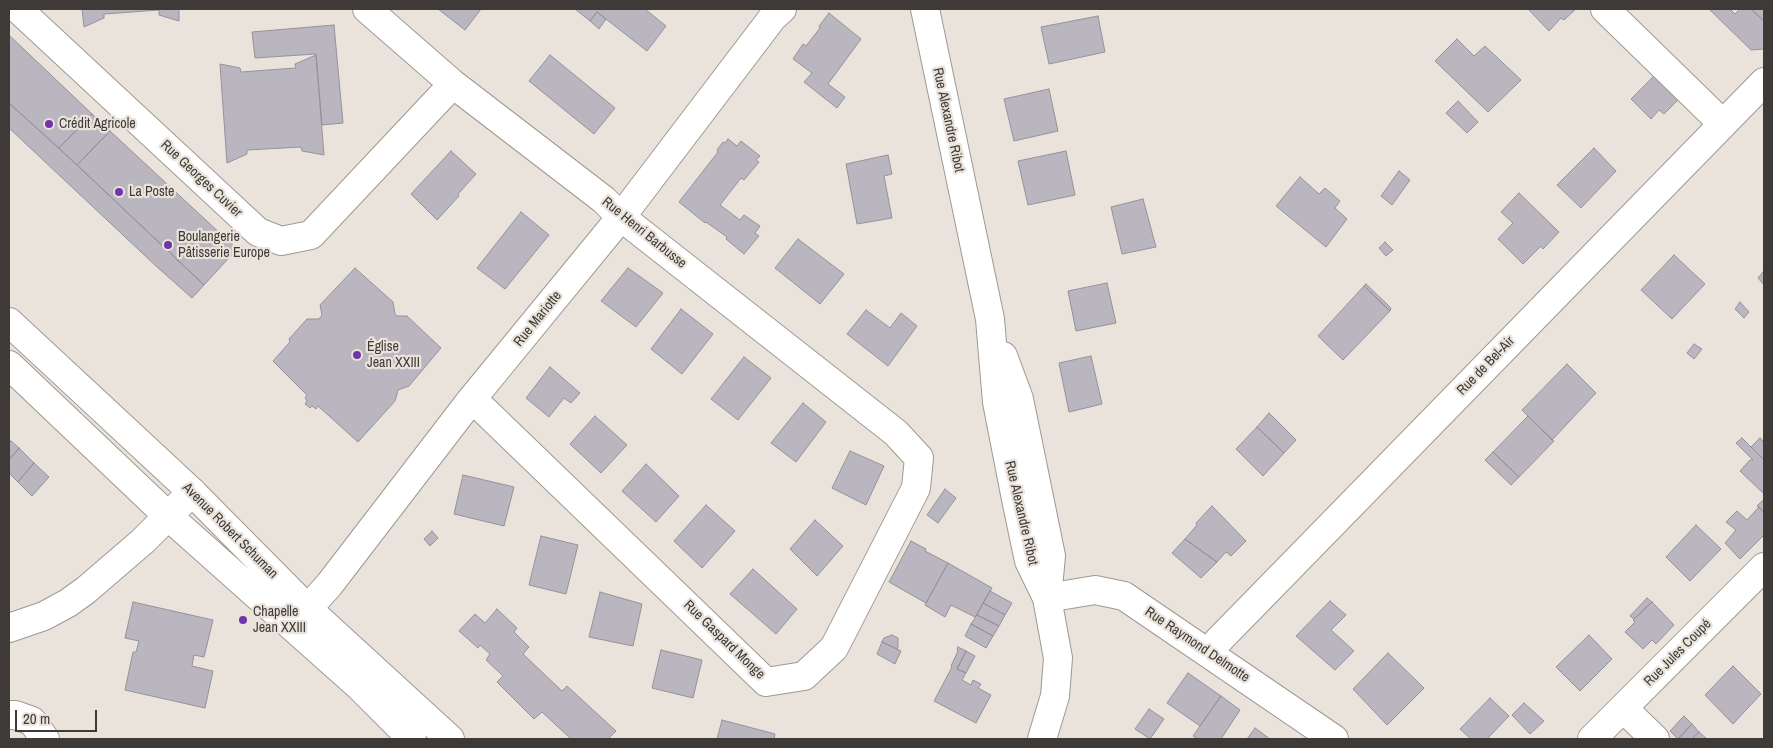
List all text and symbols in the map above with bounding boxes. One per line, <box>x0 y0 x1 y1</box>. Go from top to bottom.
street label: Rue Alexandre Ribot <box>929 66 967 174</box>
place label: Crédit Agricole <box>59 116 136 132</box>
marker: Crédit Agricole <box>43 118 55 130</box>
street label: Rue Georges Cuvier <box>157 137 245 221</box>
place label: La Poste <box>129 184 174 200</box>
marker: La Poste <box>113 186 125 198</box>
street label: Rue Henri Barbusse <box>598 194 690 272</box>
place label: Boulangerie Pâtisserie Europe <box>178 229 270 262</box>
marker: Boulangerie Pâtisserie Europe <box>162 239 174 251</box>
street label: Rue Mariotte <box>511 288 565 350</box>
street label: Rue de Bel-Air <box>1454 333 1518 399</box>
place label: Église Jean XXIII <box>367 339 420 372</box>
marker: Église Jean XXIII <box>351 349 363 361</box>
street label: Rue Alexandre Ribot <box>1001 459 1041 567</box>
street label: Avenue Robert Schuman <box>179 480 281 582</box>
street label: Rue Gaspard Monge <box>680 597 768 683</box>
place label: Chapelle Jean XXIII <box>253 604 306 636</box>
street label: Rue Raymond Delmotte <box>1142 604 1252 686</box>
marker: Chapelle Jean XXIII <box>237 614 249 626</box>
street label: Rue Jules Coupé <box>1641 616 1715 690</box>
scale bar <box>18 700 100 732</box>
text: 20 m <box>23 708 50 729</box>

